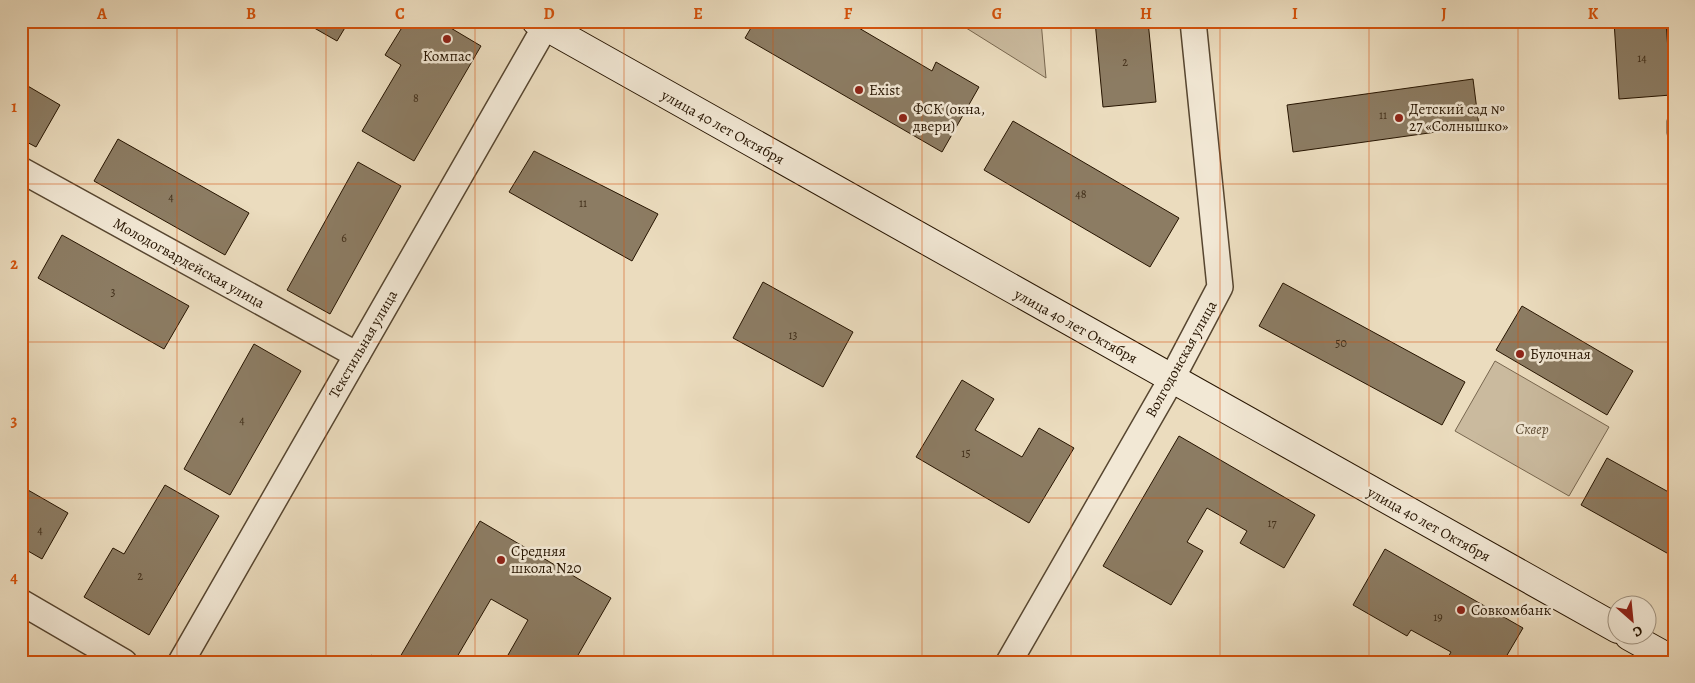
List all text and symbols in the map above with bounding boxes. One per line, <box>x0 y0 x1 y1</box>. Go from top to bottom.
text: A <box>96 3 108 25</box>
text: B <box>246 3 256 25</box>
text: C <box>395 3 405 25</box>
text: D <box>543 3 555 25</box>
text: E <box>693 3 703 25</box>
text: F <box>844 3 853 25</box>
text: G <box>992 3 1002 25</box>
text: H <box>1140 3 1152 25</box>
text: I <box>1292 3 1298 25</box>
text: J <box>1441 3 1447 25</box>
text: K <box>1588 3 1599 25</box>
marker: Компас <box>441 33 453 45</box>
place label: Компас <box>423 46 471 66</box>
house number: 14 <box>1637 50 1647 66</box>
house number: 2 <box>1122 54 1128 70</box>
place label: Exist <box>869 80 900 100</box>
street label: улица 40 лет Октября <box>657 84 788 169</box>
marker: Exist <box>853 84 865 96</box>
house number: 8 <box>413 90 419 106</box>
text: 1 <box>11 96 17 118</box>
place label: ФСК (окна, двери) <box>912 99 985 136</box>
place label: Детский сад № 27 «Солнышко» <box>1409 99 1509 136</box>
house number: 11 <box>1379 107 1387 123</box>
marker: ФСК (окна, двери) <box>897 112 909 124</box>
marker: Детский сад № 27 «Солнышко» <box>1393 112 1405 124</box>
house number: 48 <box>1075 186 1087 202</box>
house number: 4 <box>168 189 174 205</box>
house number: 11 <box>579 195 587 211</box>
street label: Молодогвардейская улица <box>110 213 269 313</box>
house number: 6 <box>341 230 347 246</box>
text: 2 <box>10 253 18 275</box>
street label: улица 40 лет Октября <box>1010 283 1141 368</box>
house number: 3 <box>111 284 116 300</box>
street label: Текстильная улица <box>324 286 402 402</box>
street label: Волгодонская улица <box>1141 297 1221 421</box>
house number: 13 <box>788 327 798 343</box>
house number: 50 <box>1335 335 1347 351</box>
place label: Булочная <box>1530 344 1591 364</box>
marker: Булочная <box>1514 348 1526 360</box>
text: 3 <box>11 410 18 432</box>
house number: 4 <box>239 412 245 428</box>
park label: Сквер <box>1515 419 1549 439</box>
house number: 15 <box>961 445 971 461</box>
street label: улица 40 лет Октября <box>1363 481 1494 566</box>
house number: 17 <box>1267 515 1278 531</box>
house number: 4 <box>37 522 43 538</box>
place label: Средняя школа N20 <box>511 541 582 578</box>
marker: Средняя школа N20 <box>495 554 507 566</box>
text: 4 <box>10 567 18 589</box>
house number: 2 <box>137 568 143 584</box>
north arrow <box>1608 596 1658 646</box>
place label: Совкомбанк <box>1471 600 1551 620</box>
marker: Совкомбанк <box>1455 604 1467 616</box>
house number: 19 <box>1433 609 1443 625</box>
text: С <box>1629 621 1646 642</box>

